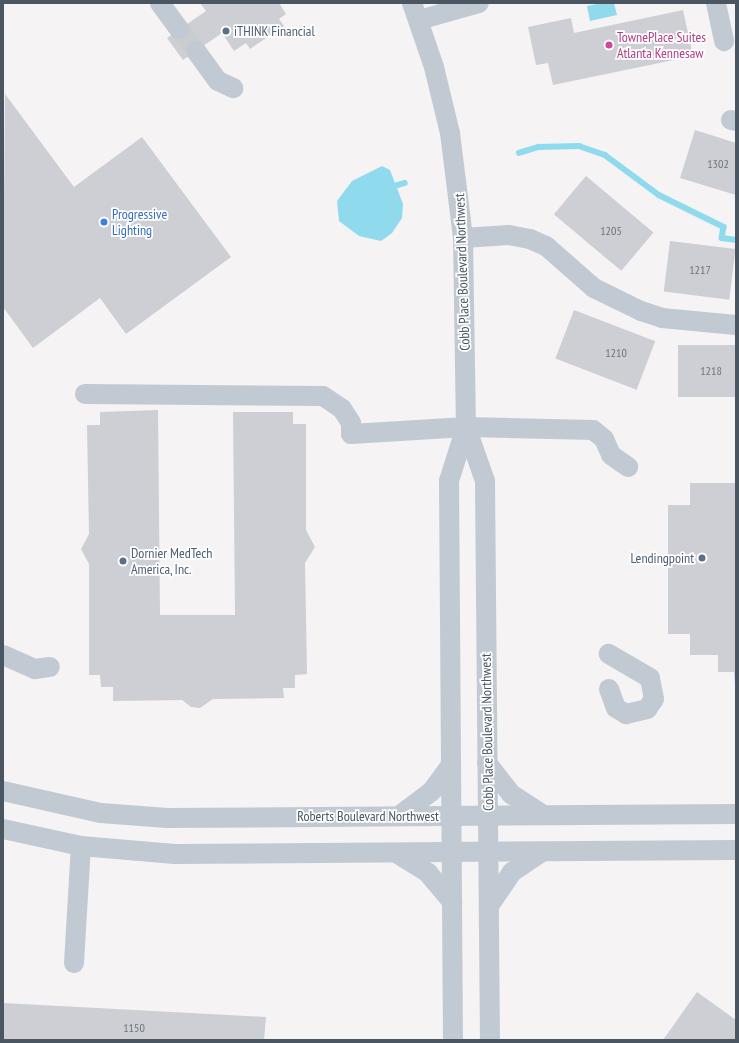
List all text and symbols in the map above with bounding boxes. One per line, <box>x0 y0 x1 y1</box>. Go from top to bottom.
place label: iTHINK Financial <box>234 23 315 39</box>
marker: iTHINK Financial <box>221 26 231 36</box>
place label: TownePlace Suites Atlanta Kennesaw <box>617 29 706 62</box>
marker: TownePlace Suites Atlanta Kennesaw <box>604 40 614 50</box>
house number: 1302 <box>707 157 729 171</box>
street label: Cobb Place Boulevard Northwest <box>451 193 473 351</box>
place label: Progressive Lighting <box>112 206 167 238</box>
marker: Progressive Lighting <box>99 217 109 227</box>
house number: 1205 <box>600 224 622 238</box>
house number: 1217 <box>689 263 711 277</box>
house number: 1210 <box>605 346 627 360</box>
house number: 1218 <box>700 364 722 378</box>
place label: Dornier MedTech America, Inc. <box>131 545 212 578</box>
place label: Lendingpoint <box>630 550 694 566</box>
marker: Lendingpoint <box>697 553 707 563</box>
marker: Dornier MedTech America, Inc. <box>118 556 128 566</box>
street label: Cobb Place Boulevard Northwest <box>477 653 497 811</box>
street label: Roberts Boulevard Northwest <box>297 808 439 824</box>
house number: 1150 <box>123 1021 145 1035</box>

